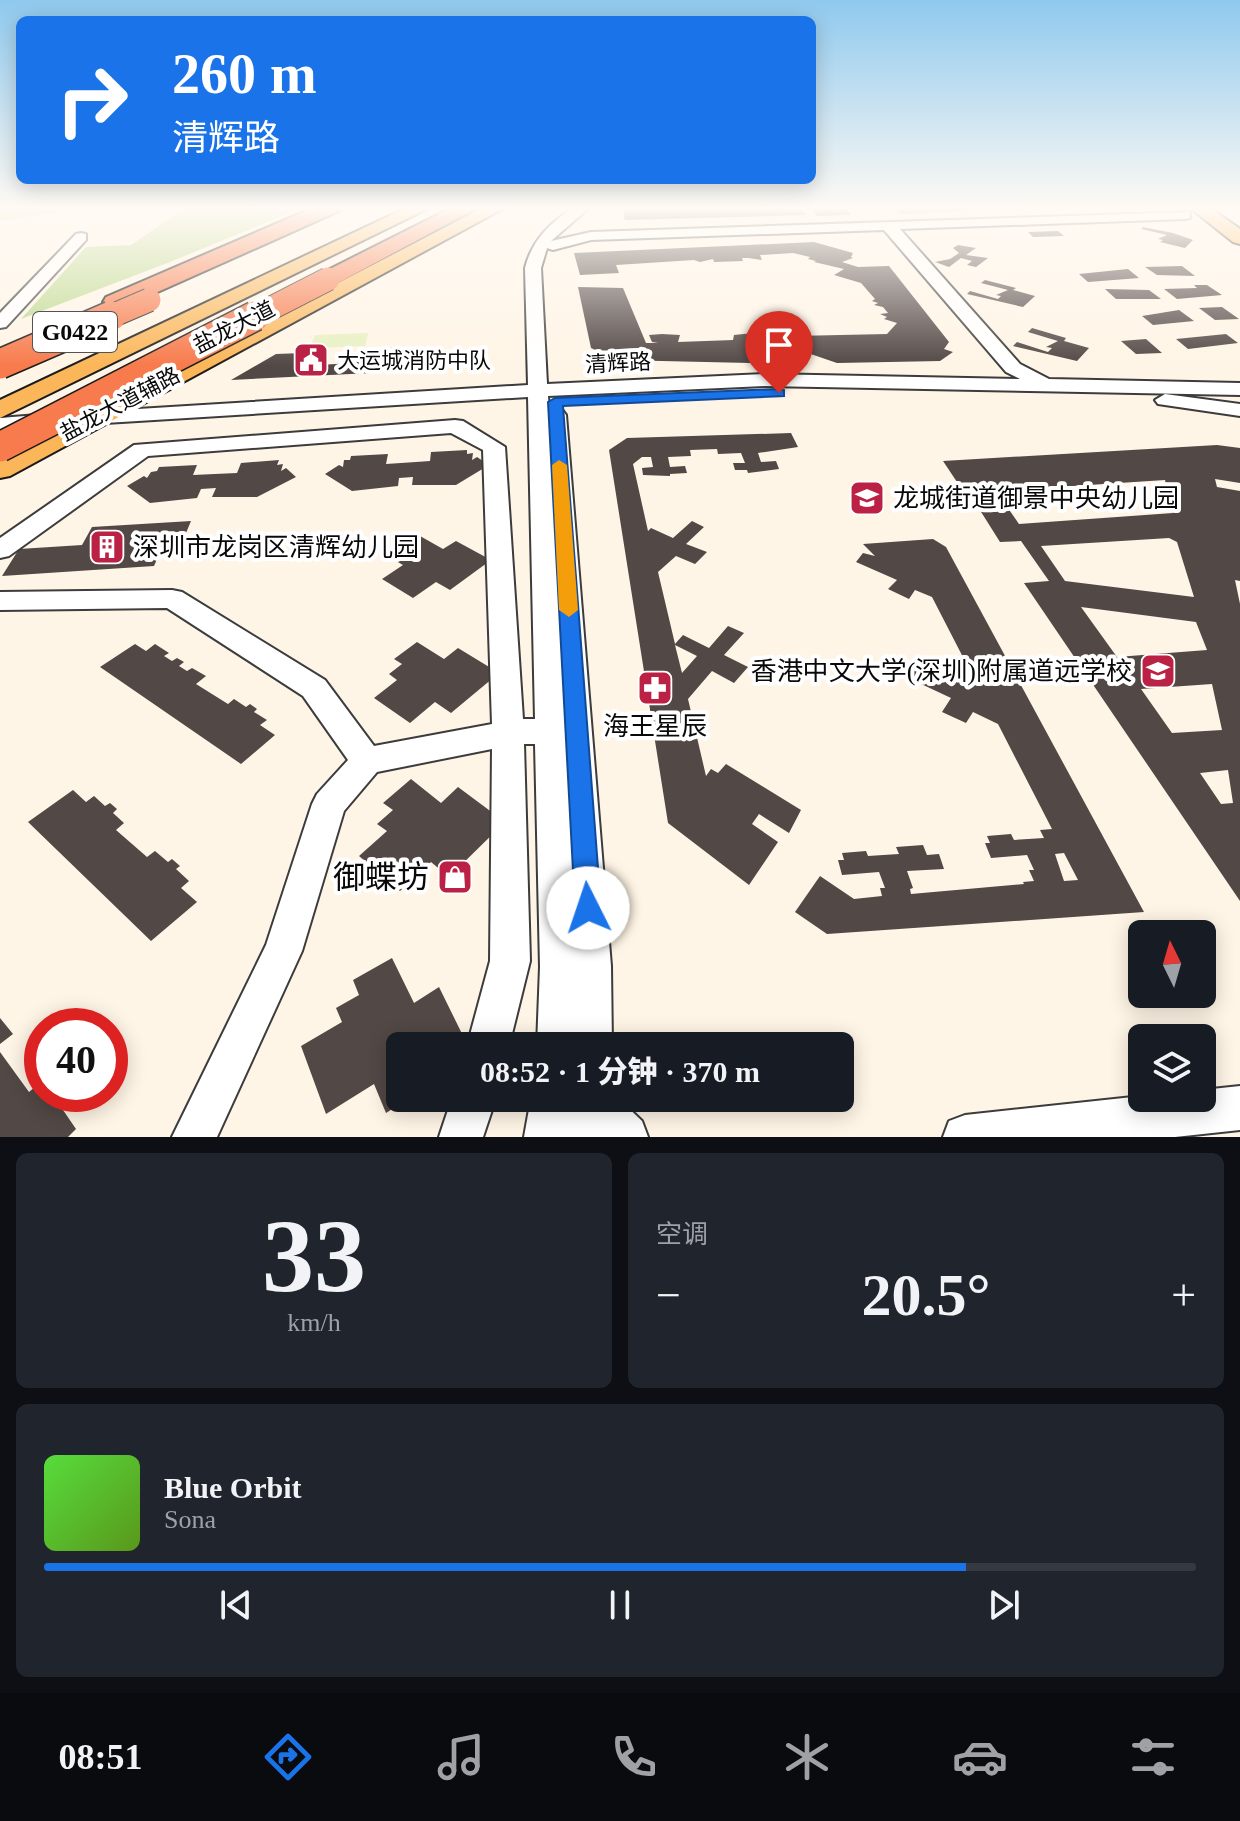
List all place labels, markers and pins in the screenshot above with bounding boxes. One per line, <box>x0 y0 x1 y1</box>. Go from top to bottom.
pin <box>745 311 813 393</box>
public building icon: 大运城消防中队 <box>292 341 330 379</box>
place label: 大运城消防中队 <box>337 348 491 373</box>
school or university icon: 龙城街道御景中央幼儿园 <box>848 479 886 517</box>
place label: 龙城街道御景中央幼儿园 <box>893 484 1179 513</box>
building icon: 深圳市龙岗区清辉幼儿园 <box>88 528 126 566</box>
place label: 深圳市龙岗区清辉幼儿园 <box>133 533 419 562</box>
school or university icon: 香港中文大学(深圳)附属道远学校 <box>1139 652 1177 690</box>
place label: 香港中文大学(深圳)附属道远学校 <box>751 657 1132 686</box>
pharmacy icon: 海王星辰 <box>636 669 674 707</box>
place label: 海王星辰 <box>603 712 707 741</box>
shop icon: 御蝶坊 <box>436 858 474 896</box>
place label: 御蝶坊 <box>333 859 429 895</box>

